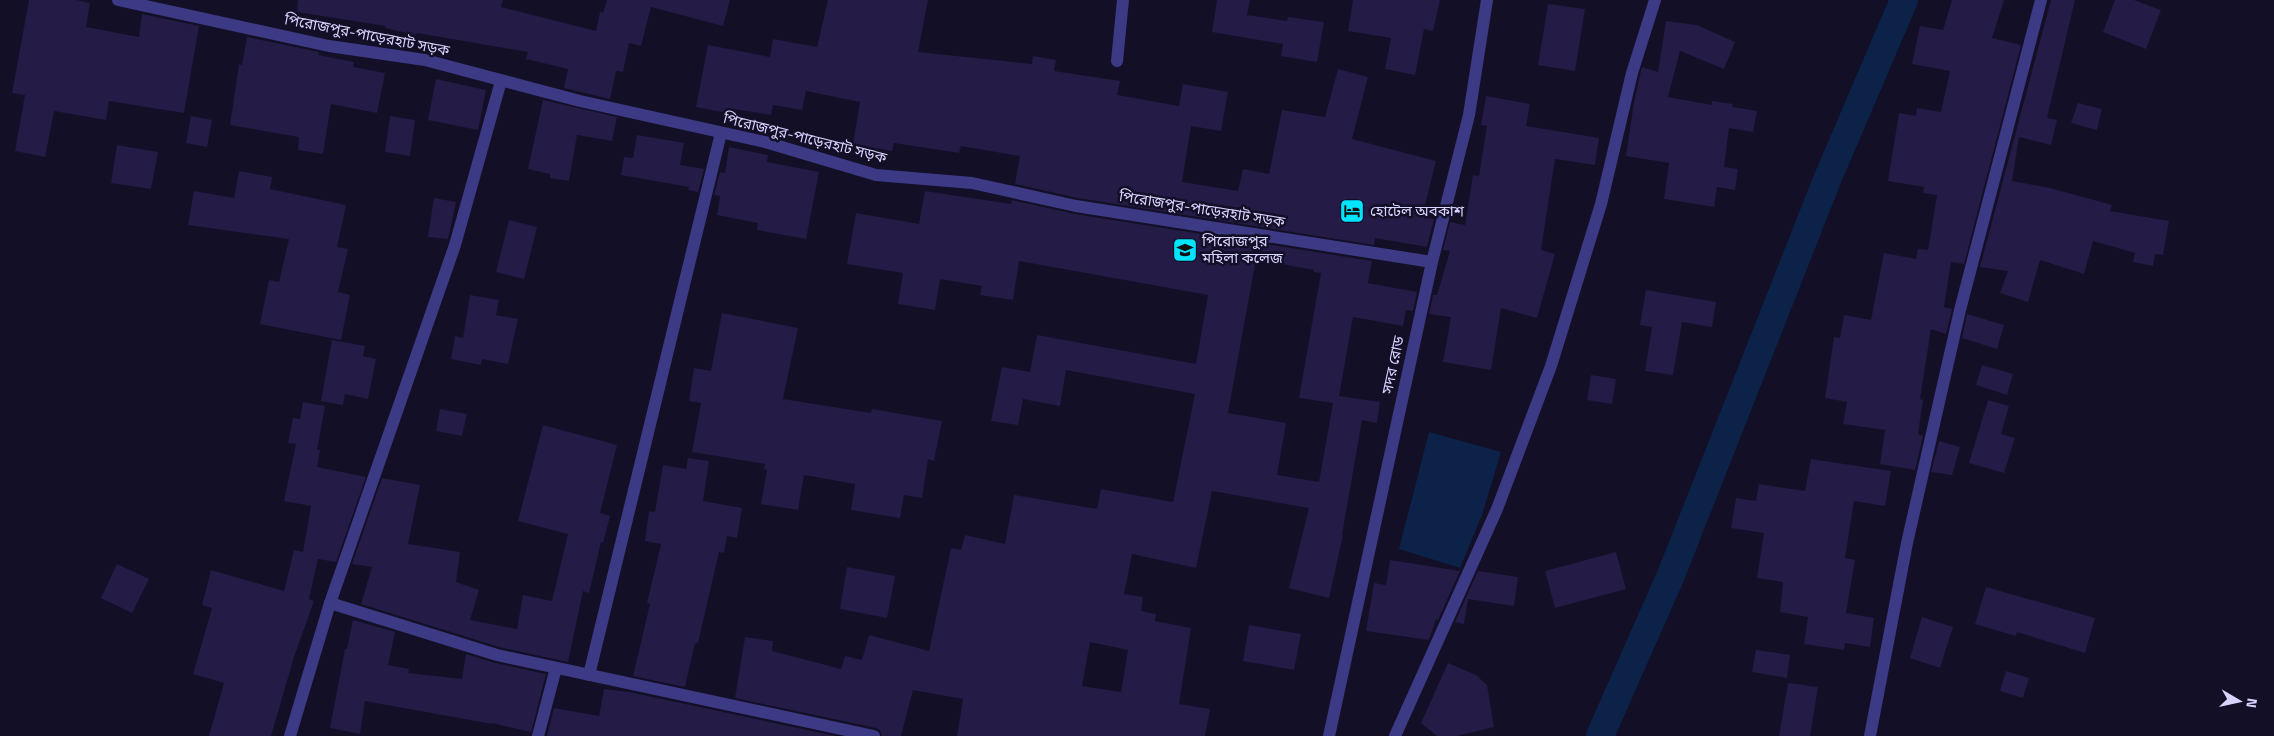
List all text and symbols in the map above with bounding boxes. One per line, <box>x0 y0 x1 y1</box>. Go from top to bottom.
street label: পিরোজপুর-পাড়েরহাট সড়ক <box>282 7 452 62</box>
street label: পিরোজপুর-পাড়েরহাট সড়ক <box>720 106 890 169</box>
street label: পিরোজপুর-পাড়েরহাট সড়ক <box>1116 184 1288 233</box>
hotel icon: হোটেল অবকাশ <box>1339 198 1365 224</box>
place label: হোটেল অবকাশ <box>1370 199 1465 222</box>
place label: পিরোজপুর মহিলা কলেজ <box>1201 229 1284 269</box>
school or university icon: পিরোজপুর মহিলা কলেজ <box>1172 237 1198 263</box>
street label: সদর রোড <box>1375 333 1410 397</box>
north arrow <box>2214 676 2264 726</box>
text: N <box>2241 697 2263 710</box>

